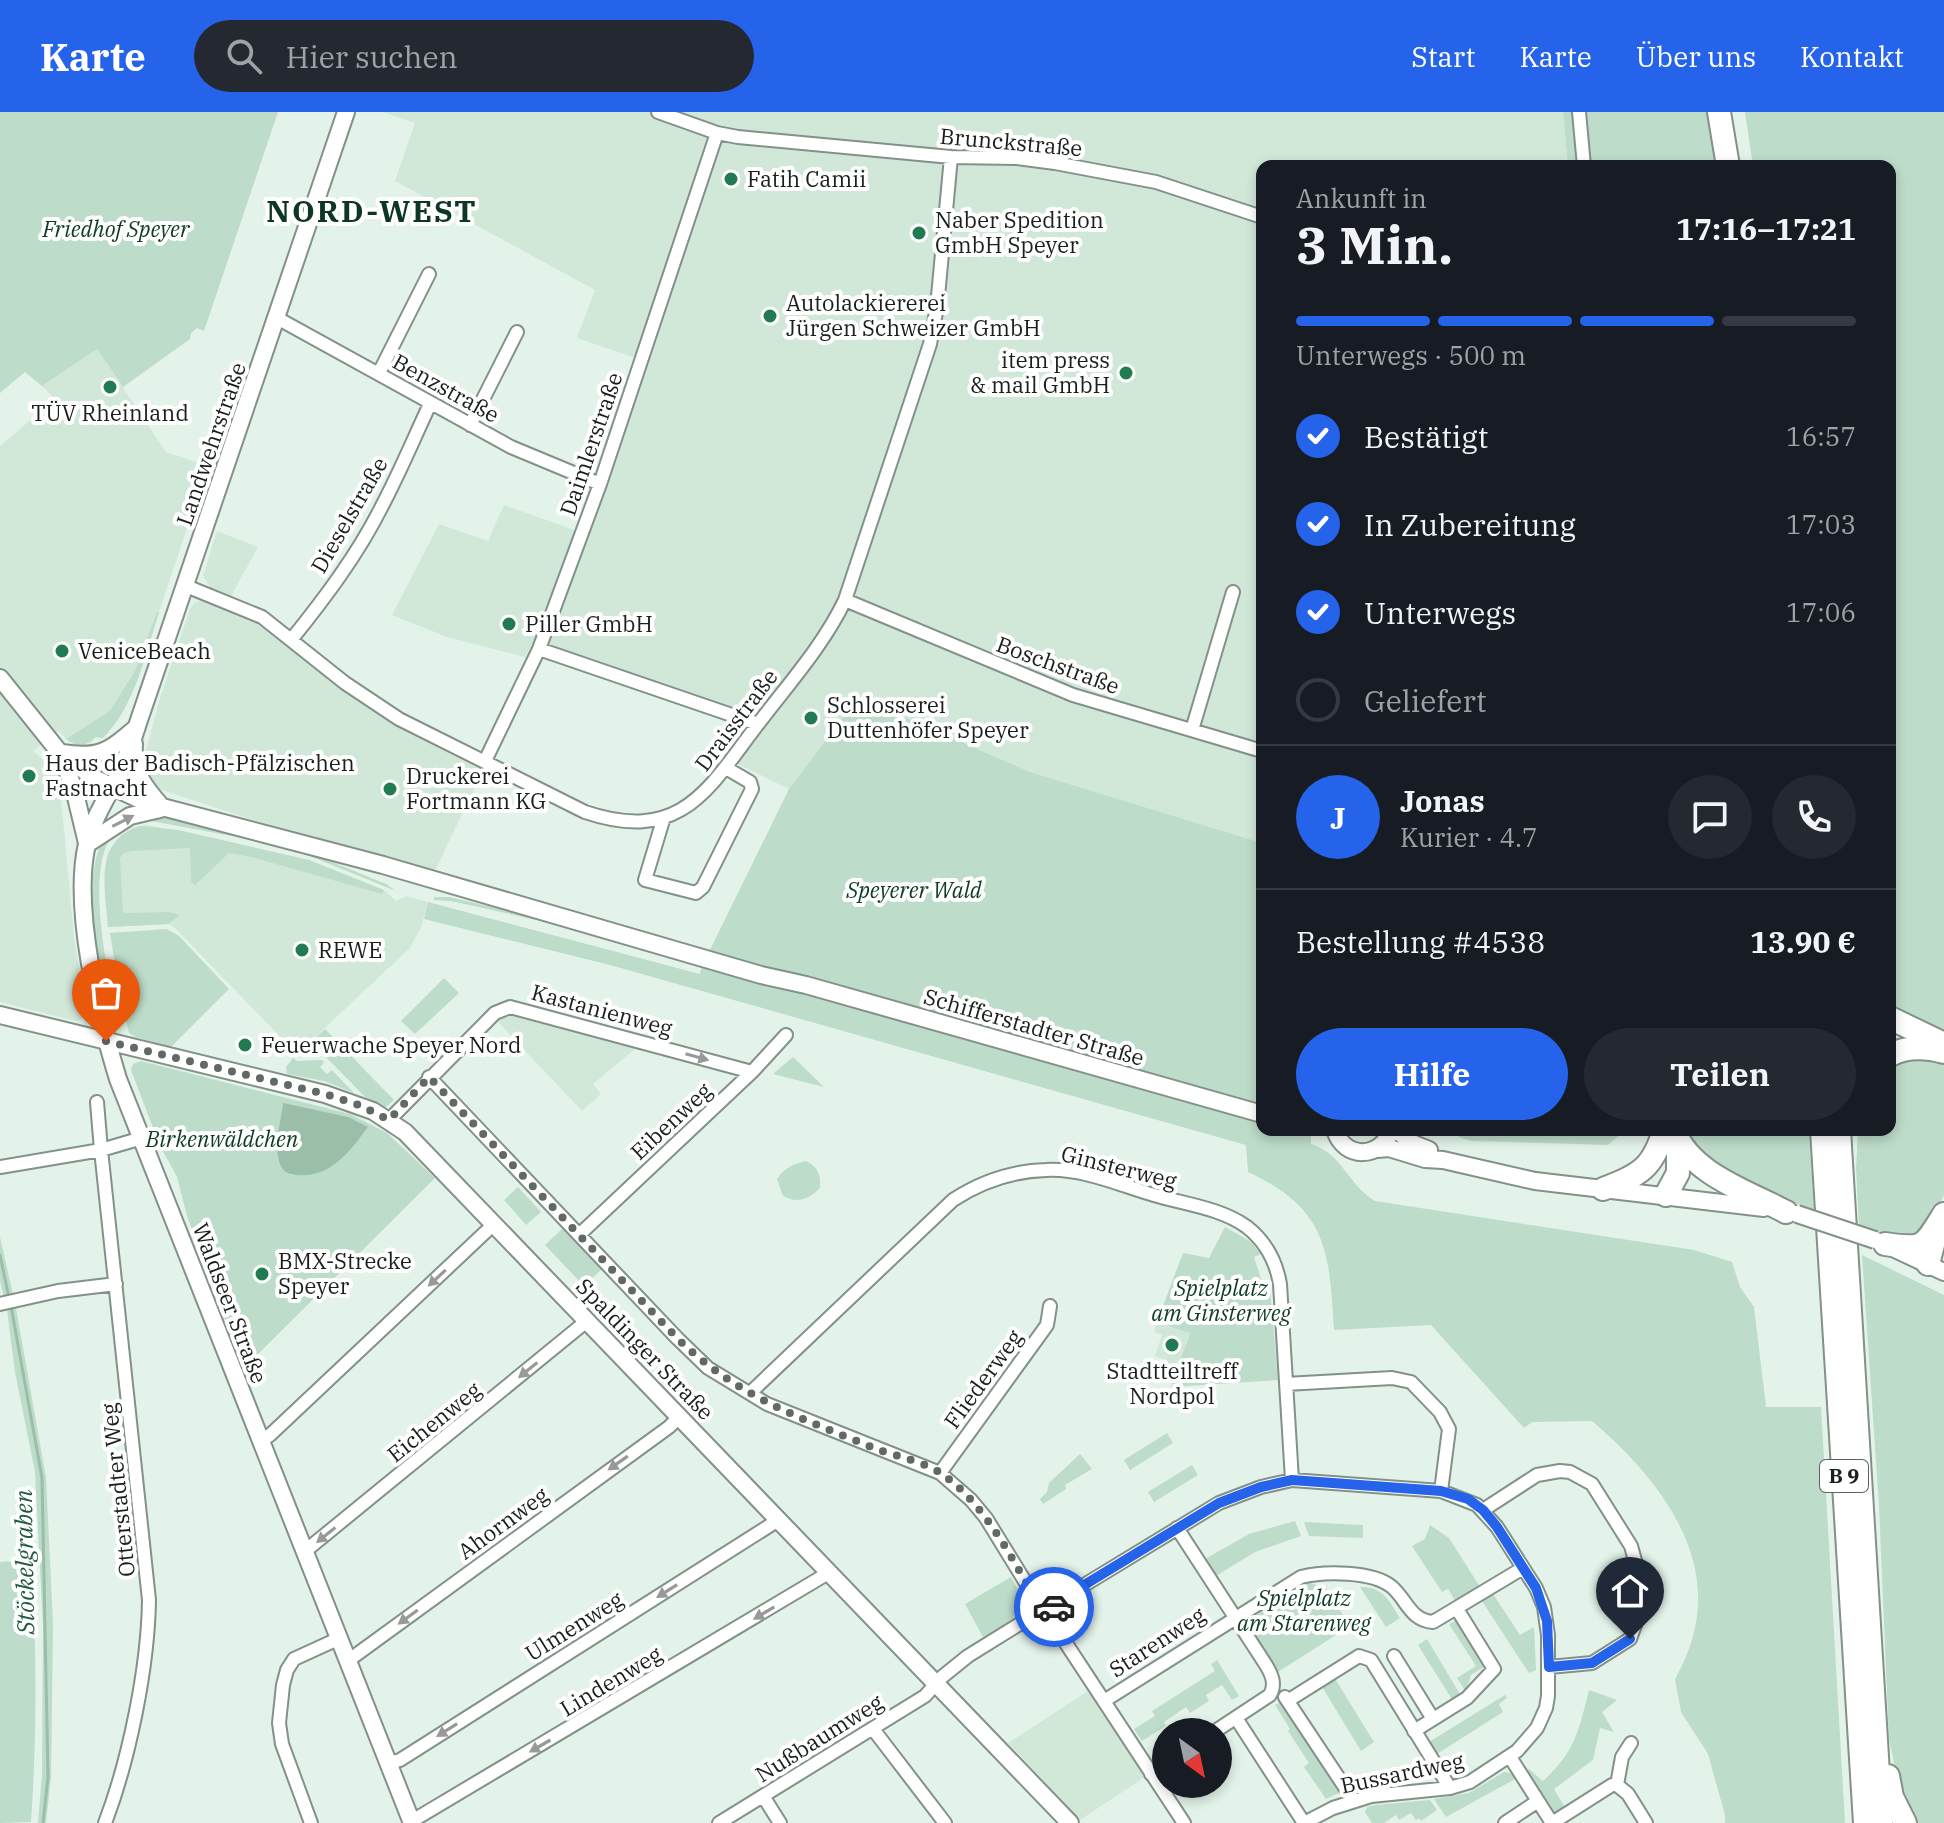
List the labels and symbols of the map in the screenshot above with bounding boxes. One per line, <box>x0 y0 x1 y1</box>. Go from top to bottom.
street label: Brunckstraße <box>939 121 1083 162</box>
place label: Fatih Camii <box>747 164 866 193</box>
marker: Fatih Camii <box>722 170 740 188</box>
district label: NORD-WEST <box>266 191 478 230</box>
place label: Naber Spedition GmbH Speyer <box>935 205 1104 259</box>
park label: Friedhof Speyer <box>41 214 191 243</box>
marker: Naber Spedition GmbH Speyer <box>910 224 928 242</box>
place label: Autolackiererei Jürgen Schweizer GmbH <box>786 288 1040 342</box>
marker: Autolackiererei Jürgen Schweizer GmbH <box>761 307 779 325</box>
place label: item press & mail GmbH <box>970 345 1110 399</box>
street label: Benzstraße <box>388 346 505 429</box>
street label: Landwehrstraße <box>169 358 252 529</box>
marker: item press & mail GmbH <box>1117 364 1135 382</box>
street label: Daimlerstraße <box>552 368 629 519</box>
marker: TÜV Rheinland <box>101 378 119 396</box>
place label: TÜV Rheinland <box>31 398 189 427</box>
street label: Dieselstraße <box>304 451 393 578</box>
place label: Piller GmbH <box>525 609 653 638</box>
marker: Piller GmbH <box>500 615 518 633</box>
street label: Boschstraße <box>993 629 1124 700</box>
place label: VeniceBeach <box>78 636 211 665</box>
marker: VeniceBeach <box>53 642 71 660</box>
street label: Draisstraße <box>688 663 784 777</box>
place label: Schlosserei Duttenhöfer Speyer <box>827 690 1029 744</box>
marker: Schlosserei Duttenhöfer Speyer <box>802 709 820 727</box>
place label: Haus der Badisch-Pfälzischen Fastnacht <box>45 748 355 802</box>
place label: Druckerei Fortmann KG <box>406 761 546 815</box>
marker: Haus der Badisch-Pfälzischen Fastnacht <box>20 767 38 785</box>
marker: Druckerei Fortmann KG <box>381 780 399 798</box>
one-way arrow <box>111 814 134 827</box>
park label: Speyerer Wald <box>845 875 983 904</box>
place label: REWE <box>318 935 382 964</box>
marker: REWE <box>293 941 311 959</box>
pin <box>72 959 140 1041</box>
street label: Kastanienweg <box>528 977 676 1042</box>
street label: Schifferstadter Straße <box>921 981 1148 1072</box>
place label: Feuerwache Speyer Nord <box>261 1030 521 1059</box>
marker: Feuerwache Speyer Nord <box>236 1036 254 1054</box>
one-way arrow <box>684 1051 709 1063</box>
street label: Eibenweg <box>624 1076 717 1166</box>
park label: Birkenwäldchen <box>145 1124 299 1153</box>
street label: Ginsterweg <box>1058 1138 1180 1195</box>
street label: Waldseer Straße <box>187 1219 274 1387</box>
place label: BMX-Strecke Speyer <box>278 1246 412 1300</box>
marker: BMX-Strecke Speyer <box>253 1265 271 1283</box>
one-way arrow <box>428 1268 447 1286</box>
street label: Spaldinger Straße <box>570 1272 721 1426</box>
park label: Spielplatz am Ginsterweg <box>1151 1273 1291 1327</box>
street label: Fliederweg <box>937 1323 1028 1434</box>
marker: Stadtteiltreff Nordpol <box>1163 1336 1181 1354</box>
place label: Stadtteiltreff Nordpol <box>1106 1356 1239 1410</box>
one-way arrow <box>518 1362 538 1378</box>
street label: Eichenweg <box>381 1375 487 1468</box>
street label: Otterstadter Weg <box>94 1402 141 1579</box>
one-way arrow <box>608 1455 629 1470</box>
road number: B 9 <box>1820 1460 1868 1492</box>
street label: Ahornweg <box>452 1480 554 1565</box>
water label: Stöckelgraben <box>7 1489 41 1636</box>
one-way arrow <box>317 1526 337 1543</box>
pin <box>1596 1557 1664 1639</box>
courier <box>1014 1567 1094 1647</box>
one-way arrow <box>656 1583 677 1598</box>
park label: Spielplatz am Starenweg <box>1237 1583 1371 1637</box>
street label: Ulmenweg <box>519 1584 628 1667</box>
street label: Starenweg <box>1103 1600 1210 1683</box>
one-way arrow <box>753 1606 775 1620</box>
one-way arrow <box>398 1609 419 1624</box>
street label: Lindenweg <box>555 1639 667 1722</box>
street label: Nußbaumweg <box>749 1687 888 1788</box>
north arrow <box>1152 1718 1232 1798</box>
one-way arrow <box>436 1722 458 1736</box>
one-way arrow <box>529 1739 551 1753</box>
street label: Bussardweg <box>1338 1745 1466 1800</box>

